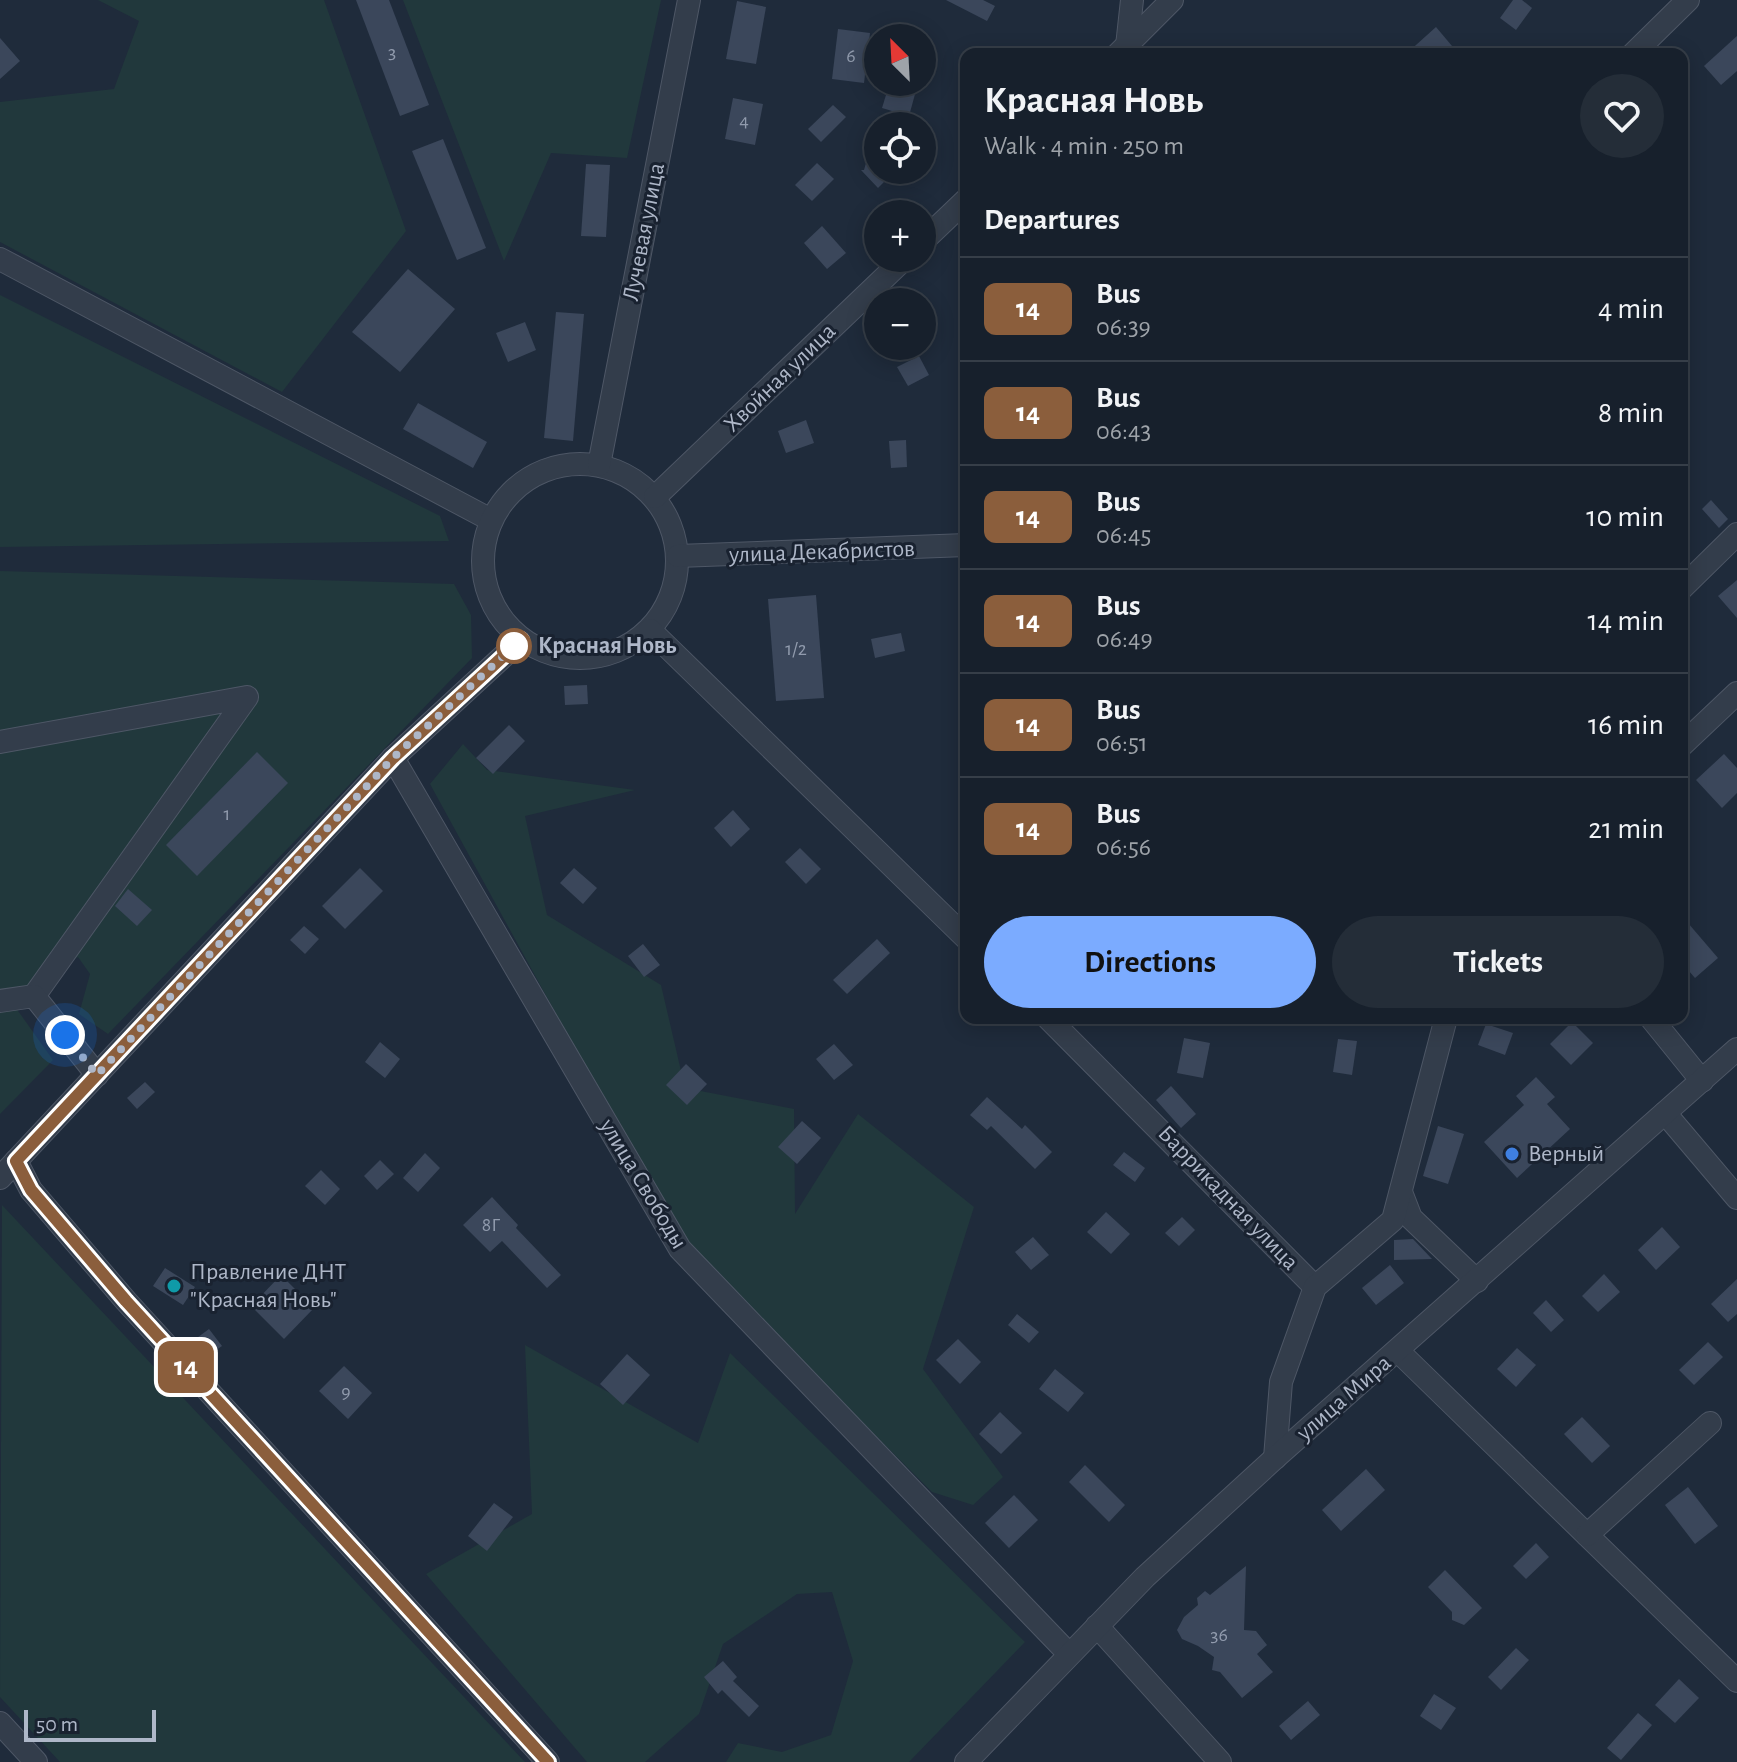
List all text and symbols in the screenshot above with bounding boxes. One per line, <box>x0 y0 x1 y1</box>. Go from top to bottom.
north arrow <box>864 24 936 96</box>
map controls <box>864 24 936 360</box>
house number: 3 <box>388 42 396 62</box>
house number: 6 <box>846 46 856 66</box>
button: heart <box>1580 74 1664 158</box>
text: Красная Новь <box>984 82 1203 120</box>
house number: 4 <box>739 111 749 131</box>
button: locate <box>864 112 936 184</box>
text: Walk · 4 min · 250 m <box>984 133 1184 159</box>
street label: Лучевая улица <box>619 161 669 303</box>
button: + <box>864 200 936 272</box>
text: Departures <box>984 205 1120 235</box>
text: Bus <box>1096 279 1141 309</box>
button: − <box>864 288 936 360</box>
text: 4 min <box>1598 294 1664 324</box>
text: 14 <box>1016 295 1040 323</box>
text: 06:39 <box>1096 314 1151 340</box>
street label: Хвойная улица <box>720 319 840 437</box>
text: Bus <box>1096 383 1141 413</box>
text: 8 min <box>1598 398 1664 428</box>
text: 14 <box>1016 399 1040 427</box>
text: 06:43 <box>1096 418 1151 444</box>
text: Bus <box>1096 487 1141 517</box>
text: 10 min <box>1586 502 1664 532</box>
text: 14 <box>1016 503 1040 531</box>
text: 06:45 <box>1096 522 1151 548</box>
street label: улица Декабристов <box>728 537 915 567</box>
text: Bus <box>1096 591 1141 621</box>
text: 14 min <box>1588 606 1664 636</box>
text: 14 <box>1016 607 1040 635</box>
text: 06:49 <box>1096 626 1153 652</box>
marker: Красная Новь <box>497 629 531 663</box>
place label: Красная Новь <box>538 634 676 658</box>
house number: 1/2 <box>785 639 807 659</box>
text: Bus <box>1096 695 1141 725</box>
text: 16 min <box>1588 710 1664 740</box>
text: 14 <box>1016 711 1040 739</box>
text: 06:51 <box>1096 730 1148 756</box>
text: Bus <box>1096 799 1141 829</box>
house number: 1 <box>224 804 230 824</box>
text: 21 min <box>1588 814 1664 844</box>
text: 14 <box>1016 815 1040 843</box>
text: 06:56 <box>1096 834 1151 860</box>
button: Directions <box>984 916 1316 1008</box>
button: Tickets <box>1332 916 1664 1008</box>
your location <box>45 1015 85 1055</box>
street label: улица Свободы <box>594 1114 691 1253</box>
street label: Баррикадная улица <box>1153 1121 1303 1275</box>
place label: Верный <box>1528 1142 1604 1166</box>
marker: Верный <box>1503 1145 1521 1163</box>
house number: 8Г <box>482 1215 500 1235</box>
place label: Правление ДНТ "Красная Новь" <box>190 1260 347 1312</box>
marker: Правление ДНТ "Красная Новь" <box>165 1277 183 1295</box>
line badge: 14 <box>150 1341 222 1393</box>
street label: улица Мира <box>1291 1351 1396 1446</box>
text: 14 <box>174 1353 198 1381</box>
house number: 9 <box>341 1382 351 1402</box>
house number: 36 <box>1210 1625 1228 1645</box>
scale bar <box>24 1706 156 1742</box>
text: 50 m <box>36 1713 78 1735</box>

